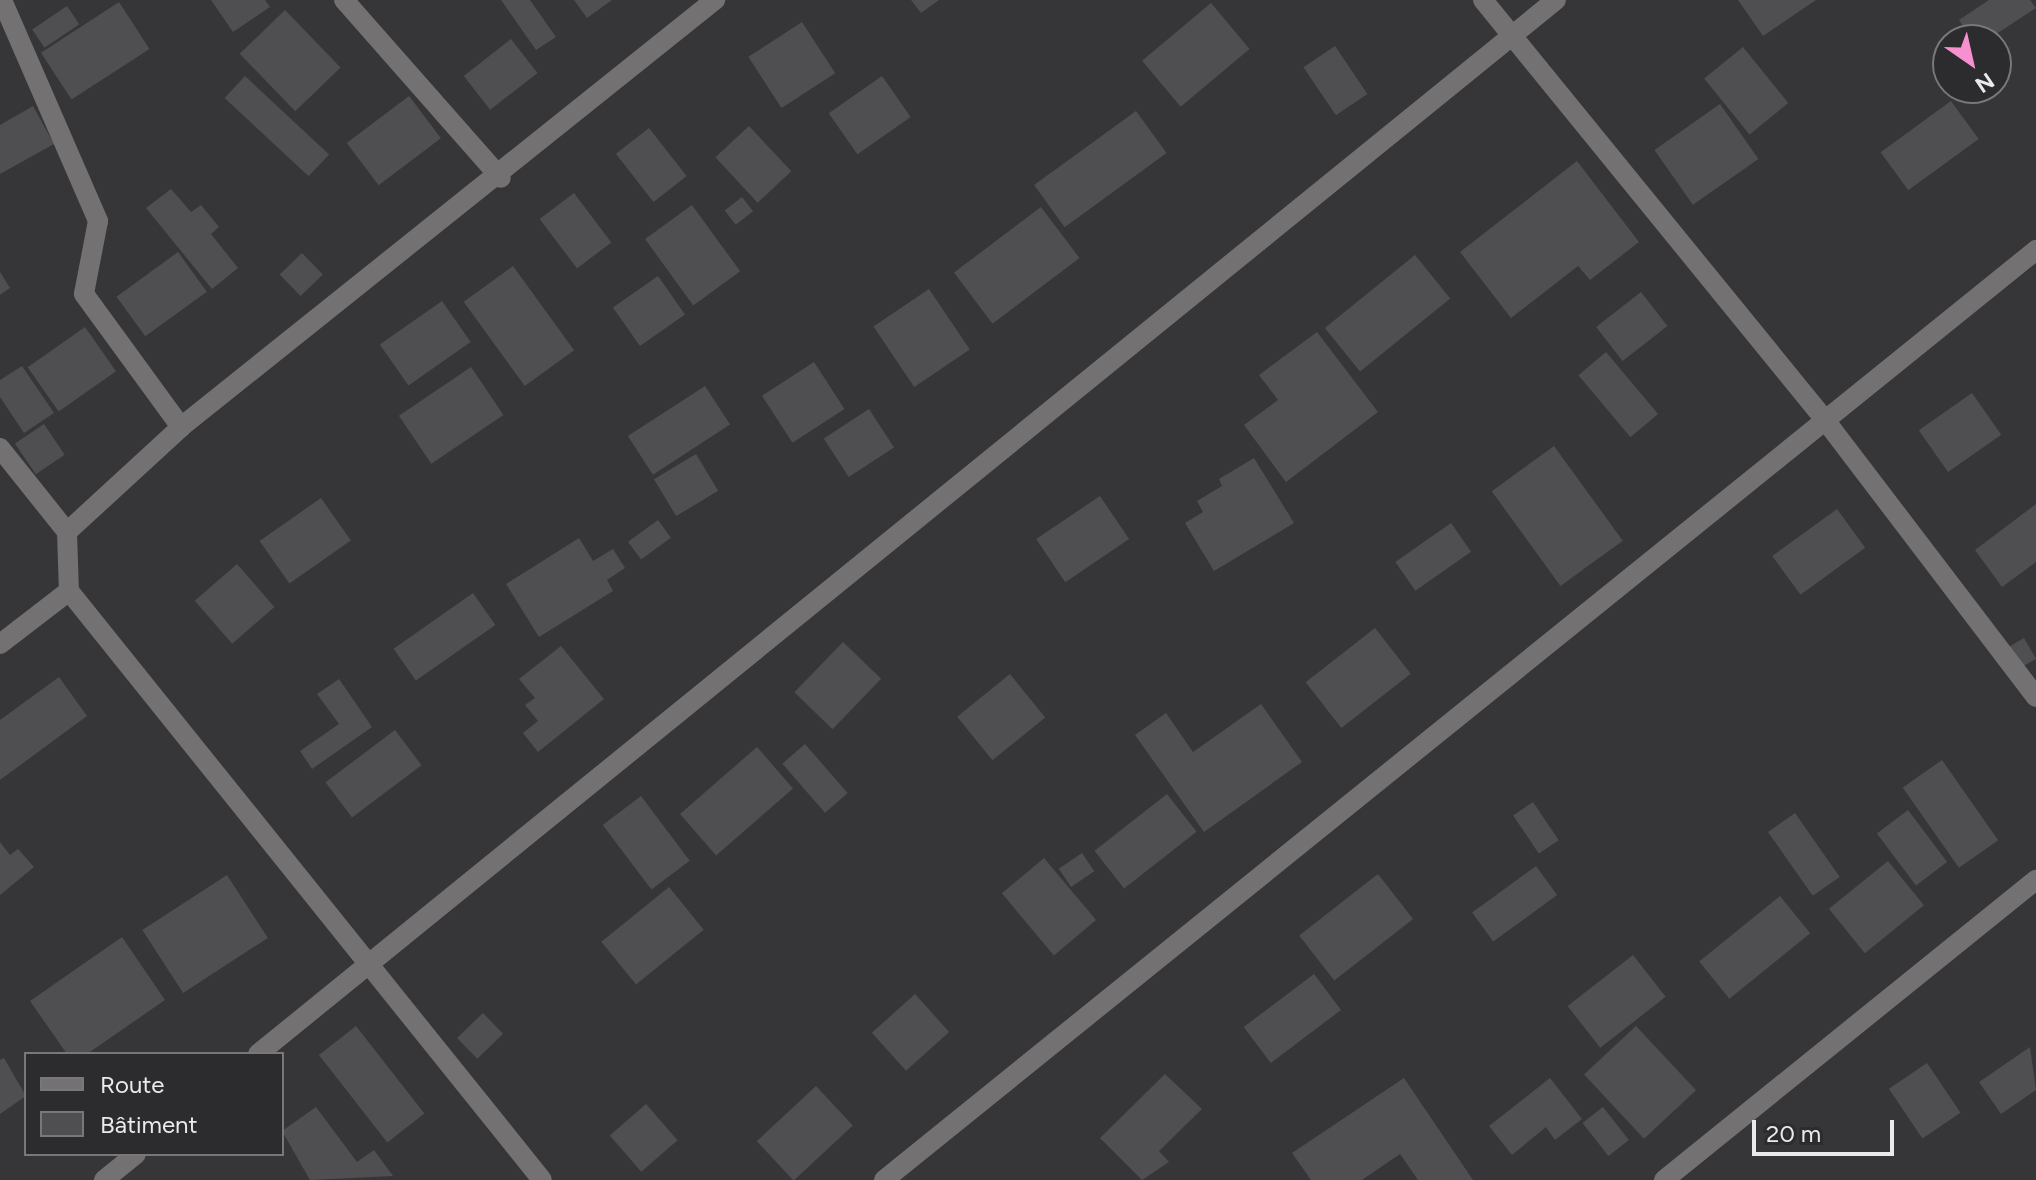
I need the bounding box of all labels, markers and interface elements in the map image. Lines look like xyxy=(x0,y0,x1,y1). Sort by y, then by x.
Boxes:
north arrow xyxy=(1932,24,2012,104)
text: N xyxy=(1970,67,1999,99)
legend xyxy=(24,1052,284,1156)
text: Route xyxy=(100,1070,164,1099)
scale bar xyxy=(1756,1104,1898,1154)
text: Bâtiment xyxy=(100,1110,198,1139)
text: 20 m xyxy=(1766,1119,1821,1148)

